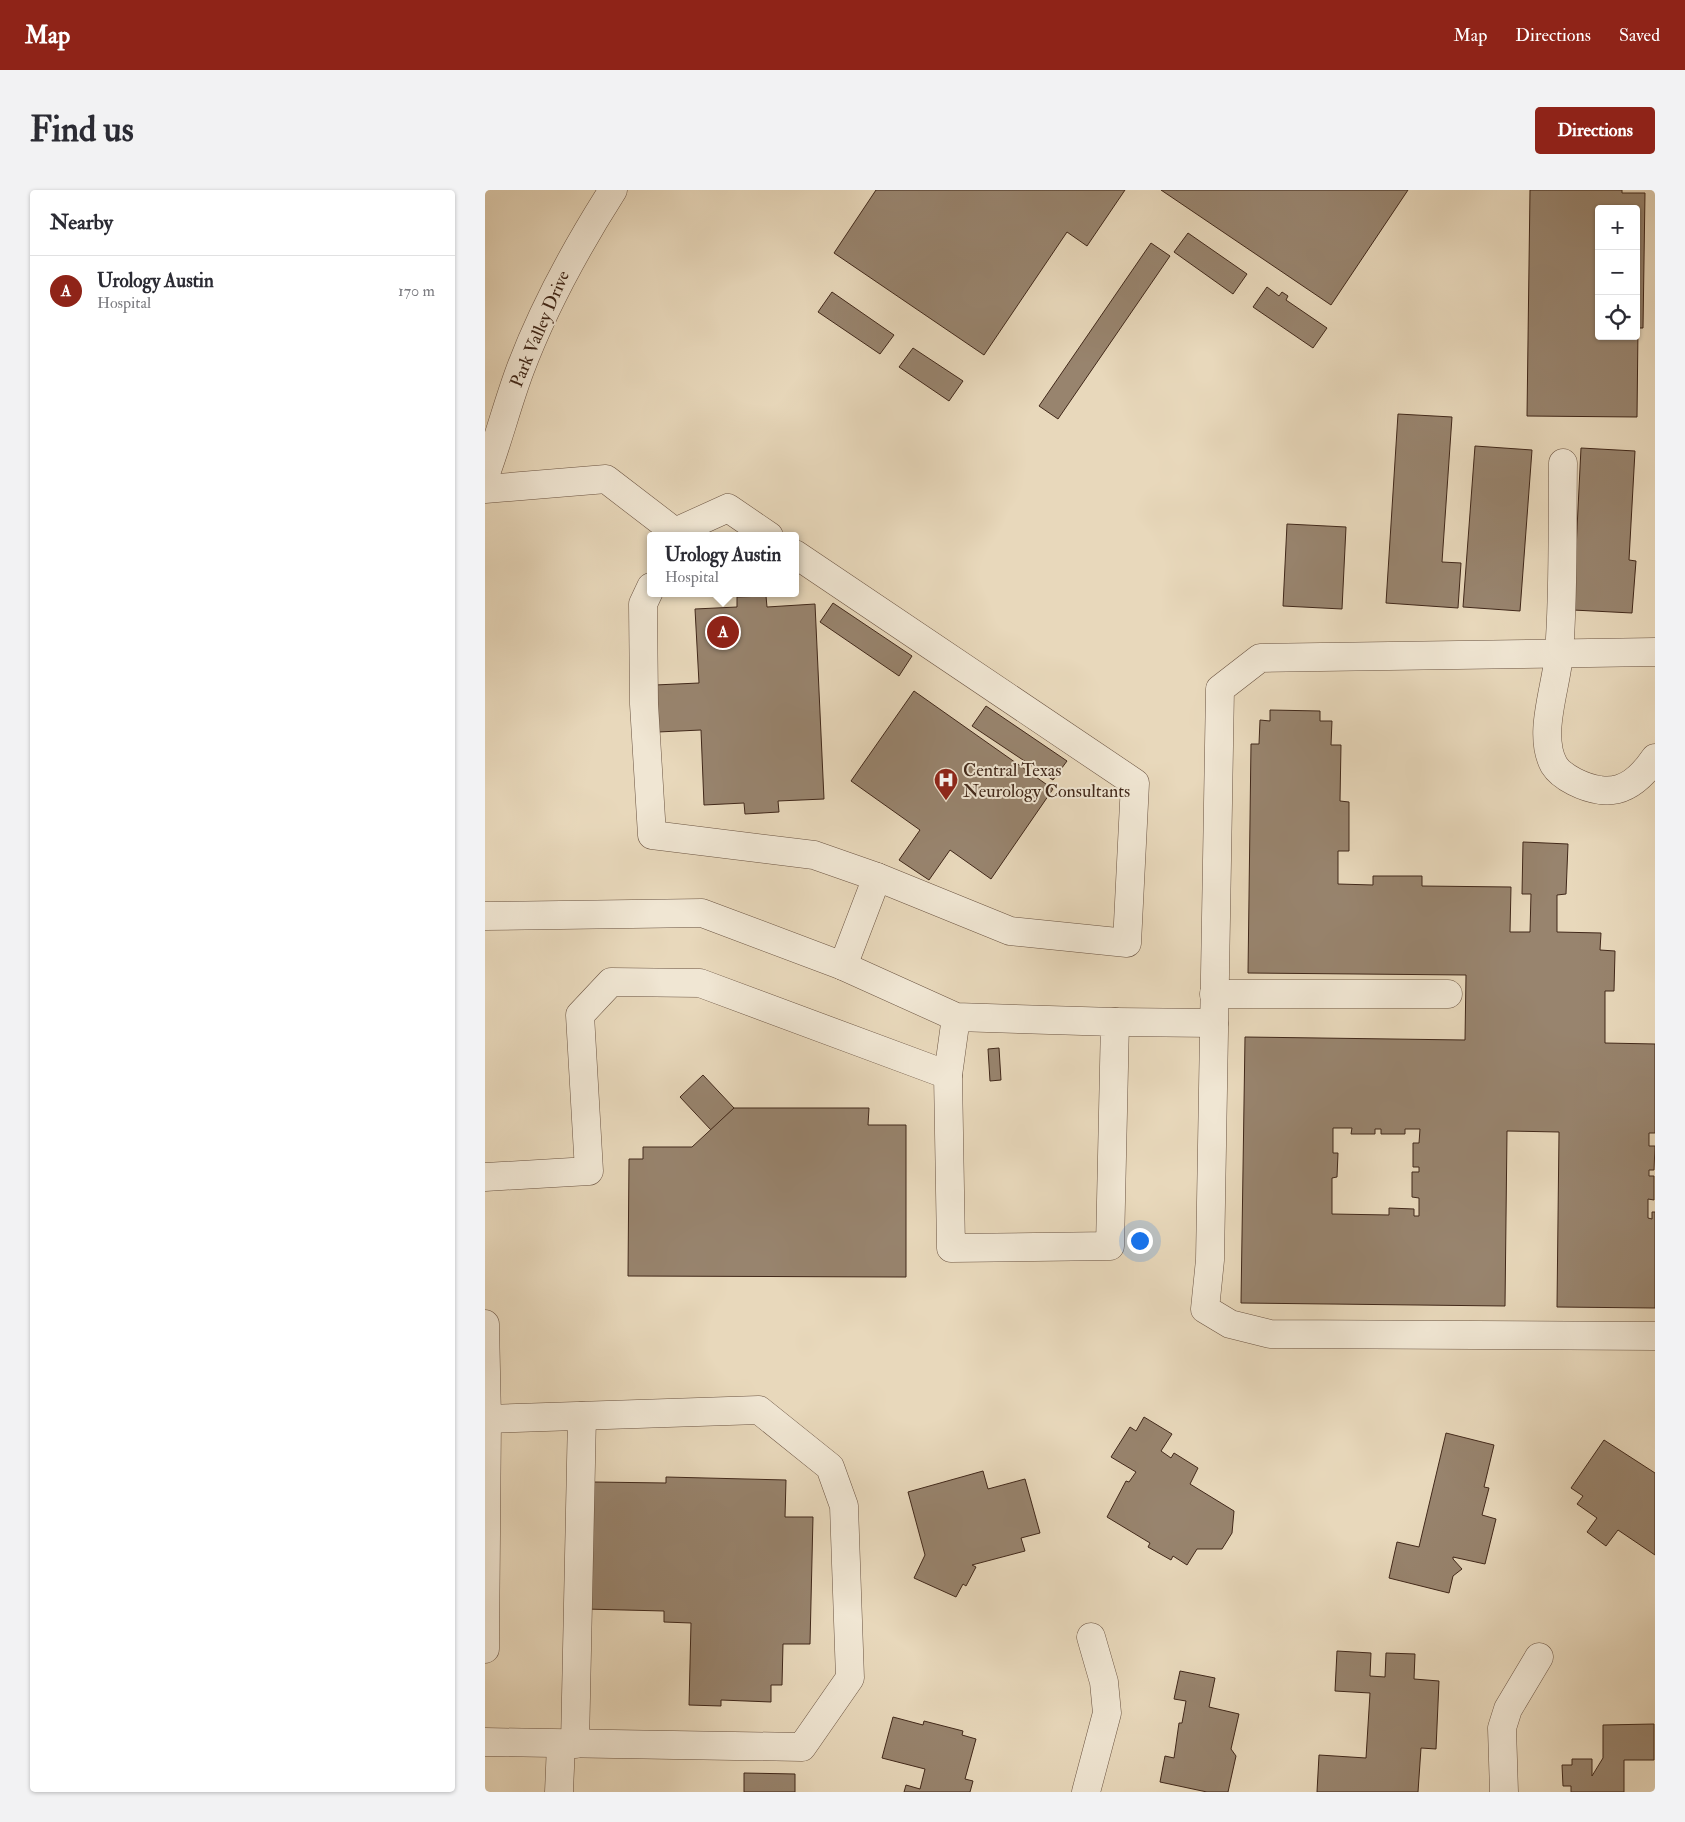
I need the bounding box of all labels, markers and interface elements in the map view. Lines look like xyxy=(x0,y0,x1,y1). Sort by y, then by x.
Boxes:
text: Map xyxy=(25,20,70,51)
text: Map xyxy=(1454,24,1487,47)
text: Directions xyxy=(1515,24,1591,47)
text: Saved xyxy=(1619,24,1660,47)
button: Directions xyxy=(1535,107,1655,154)
text: Find us xyxy=(30,108,134,152)
map controls xyxy=(1595,205,1640,340)
button: + xyxy=(1595,205,1640,250)
text: Nearby xyxy=(50,209,113,236)
button: − xyxy=(1595,250,1640,295)
street label: Park Valley Drive xyxy=(505,267,575,391)
text: Urology Austin xyxy=(97,269,214,293)
text: A xyxy=(61,281,71,301)
text: 170 m xyxy=(398,281,435,301)
text: Hospital xyxy=(97,293,151,313)
button: locate xyxy=(1595,295,1640,340)
popup xyxy=(647,532,799,597)
text: Urology Austin xyxy=(665,543,781,567)
text: Hospital xyxy=(665,567,719,587)
pin: A xyxy=(707,613,739,651)
place label: Central Texas Neurology Consultants xyxy=(963,759,1130,803)
hospital icon: Central Texas Neurology Consultants xyxy=(933,767,959,801)
your location xyxy=(1127,1228,1153,1254)

